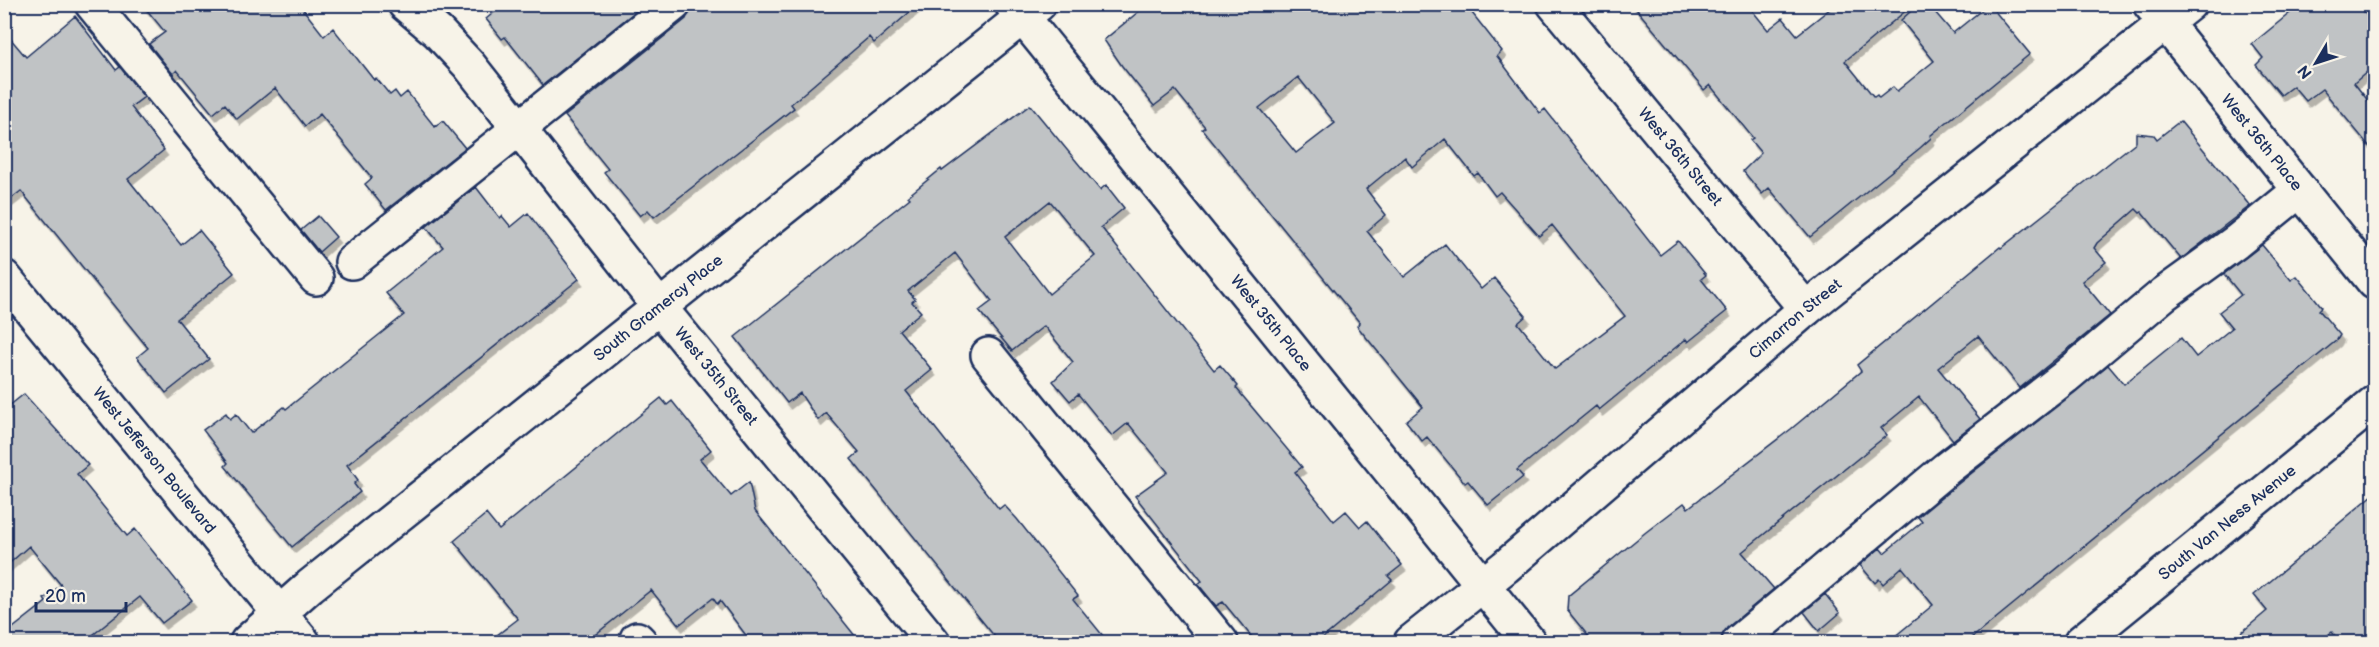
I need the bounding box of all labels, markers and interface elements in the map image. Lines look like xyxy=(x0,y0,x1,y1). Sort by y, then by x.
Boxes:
north arrow xyxy=(2286,33,2346,93)
text: N xyxy=(2294,61,2317,82)
street label: West 36th Place xyxy=(2217,90,2307,195)
street label: West 36th Street xyxy=(1634,104,1726,210)
street label: South Gramercy Place xyxy=(590,250,727,365)
street label: West 35th Place xyxy=(1226,271,1316,376)
street label: Cimarron Street xyxy=(1745,275,1845,363)
street label: West 35th Street xyxy=(670,323,762,429)
street label: West Jefferson Boulevard xyxy=(89,383,220,537)
street label: South Van Ness Avenue xyxy=(2155,461,2300,584)
scale bar xyxy=(36,575,126,613)
text: 20 m xyxy=(45,586,86,607)

